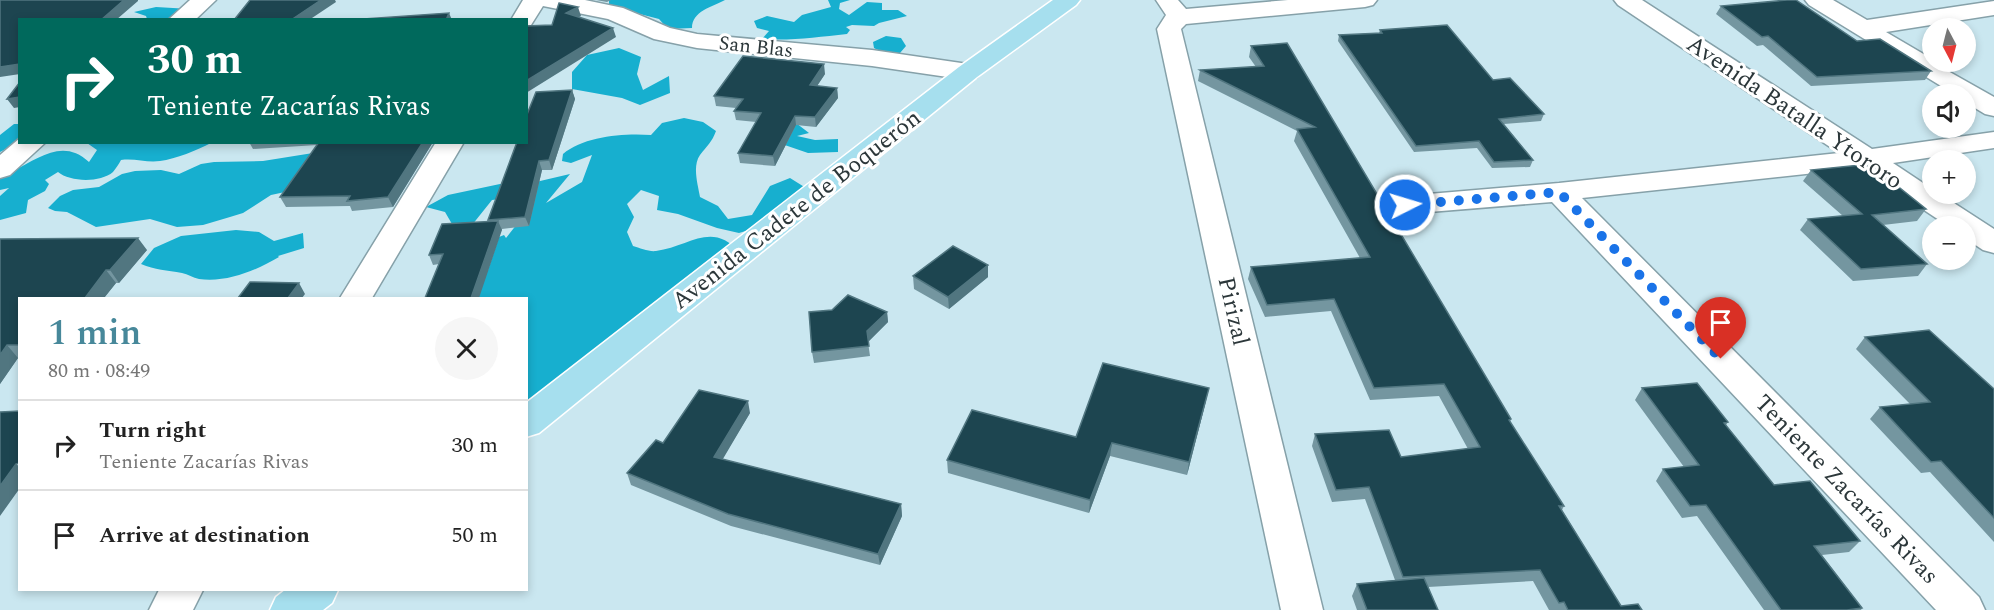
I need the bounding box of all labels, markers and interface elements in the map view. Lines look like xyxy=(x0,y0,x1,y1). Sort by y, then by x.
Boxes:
north arrow xyxy=(1922,18,1976,72)
map controls xyxy=(1922,18,1976,270)
street label: Avenida Batalla Ytororo xyxy=(1679,27,1910,199)
street label: San Blas xyxy=(717,28,795,66)
text: 30 m xyxy=(147,29,242,92)
icon: right xyxy=(48,42,126,120)
button: sound xyxy=(1922,84,1976,138)
text: Teniente Zacarías Rivas xyxy=(147,86,431,128)
street label: Avenida Cadete de Boquerón xyxy=(664,101,929,319)
button: + xyxy=(1922,150,1976,204)
position arrow xyxy=(1373,173,1437,237)
button: − xyxy=(1922,216,1976,270)
street label: Pirizal xyxy=(1208,273,1258,349)
pin xyxy=(1695,297,1746,359)
text: 1 min xyxy=(48,306,141,361)
icon: arrive xyxy=(1704,306,1737,339)
button: close xyxy=(435,317,498,380)
text: 80 m · 08:49 xyxy=(48,356,150,386)
street label: Teniente Zacarías Rivas xyxy=(1746,386,1947,593)
text: Turn right xyxy=(99,414,206,447)
icon: right xyxy=(48,429,81,462)
text: 30 m xyxy=(452,429,498,462)
text: Teniente Zacarías Rivas xyxy=(99,447,309,477)
icon: arrive xyxy=(48,519,81,552)
text: Arrive at destination xyxy=(99,519,310,552)
text: 50 m xyxy=(452,519,498,552)

